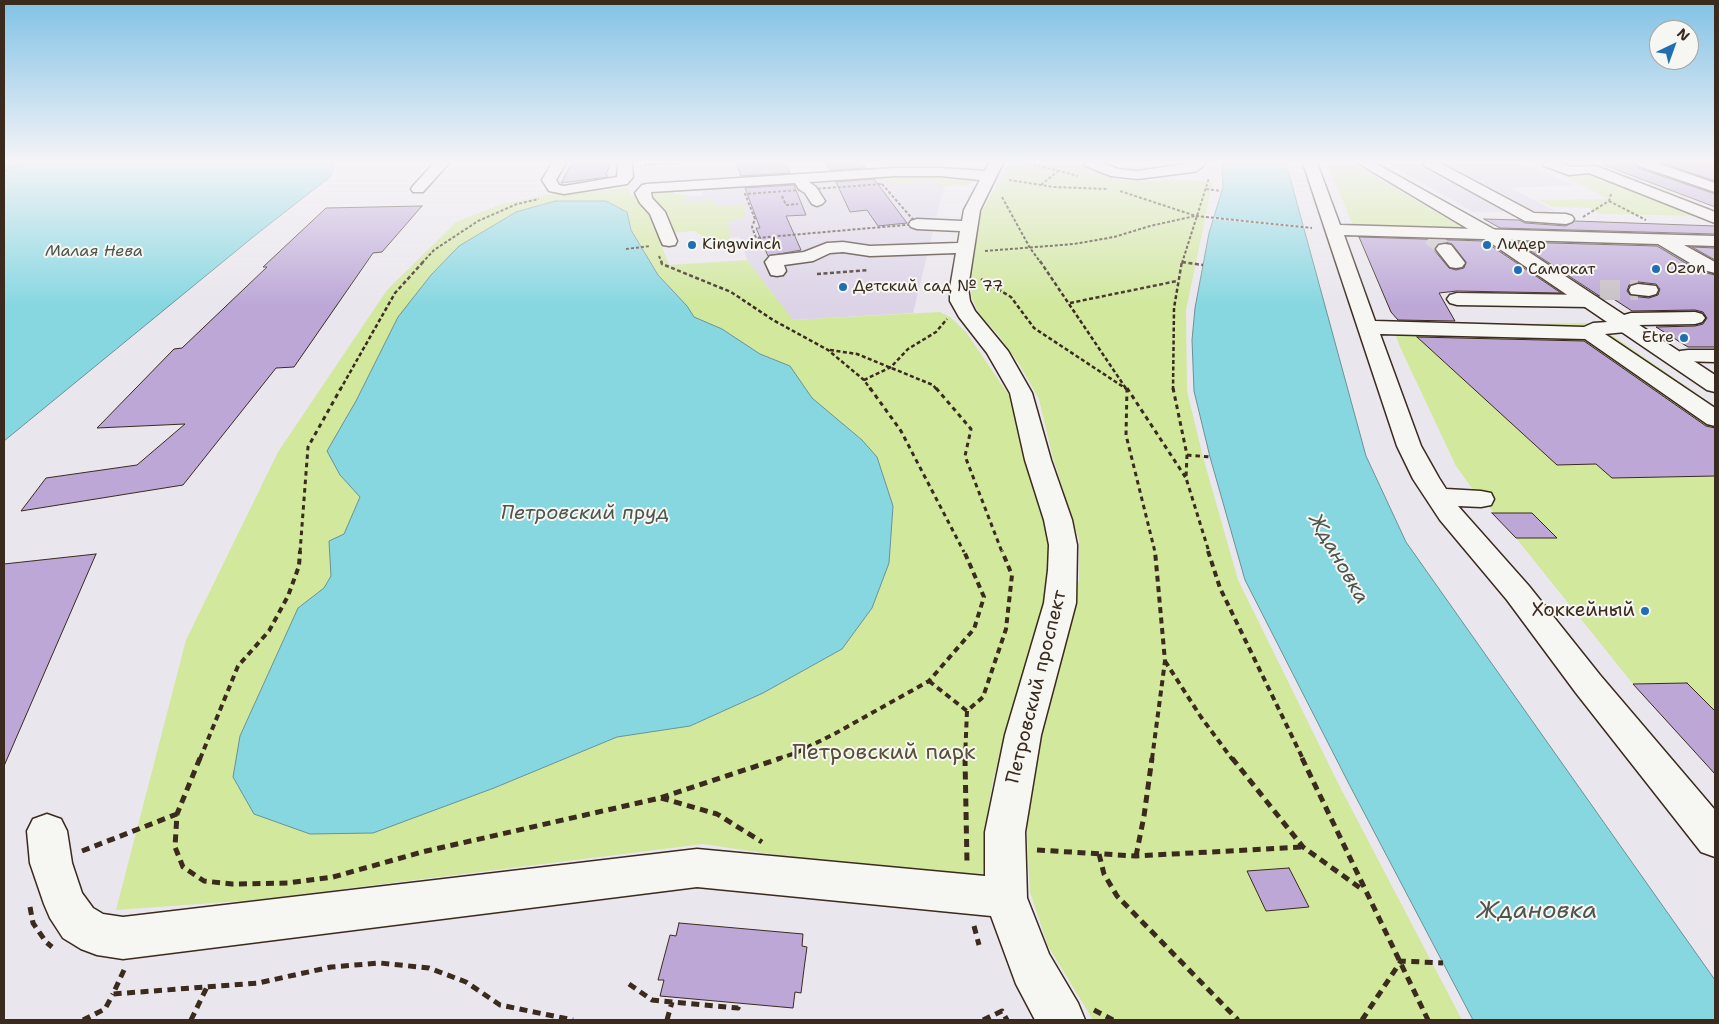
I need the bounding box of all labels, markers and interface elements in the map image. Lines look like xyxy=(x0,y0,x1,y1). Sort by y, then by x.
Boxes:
north arrow xyxy=(1649,20,1699,70)
text: N xyxy=(1673,24,1694,45)
place label: Kingwinch xyxy=(702,235,781,255)
place label: Лидер xyxy=(1497,235,1546,255)
marker: Kingwinch xyxy=(686,239,698,251)
marker: Лидер xyxy=(1481,239,1493,251)
water label: Малая Нева xyxy=(45,242,143,262)
place label: Ozon xyxy=(1666,259,1706,279)
place label: Самокат xyxy=(1528,260,1595,280)
marker: Ozon xyxy=(1650,263,1662,275)
marker: Самокат xyxy=(1512,264,1524,276)
place label: Детский сад № 77 xyxy=(853,277,1003,297)
marker: Детский сад № 77 xyxy=(837,281,849,293)
place label: Etre xyxy=(1642,328,1674,348)
marker: Etre xyxy=(1678,332,1690,344)
water label: Петровский пруд xyxy=(501,502,669,526)
water label: Ждановка xyxy=(1303,510,1373,608)
street label: Петровский проспект xyxy=(1002,588,1072,786)
place label: Хоккейный xyxy=(1532,600,1635,622)
marker: Хоккейный xyxy=(1639,605,1651,617)
park label: Петровский парк xyxy=(792,740,976,766)
water label: Ждановка xyxy=(1477,898,1597,926)

